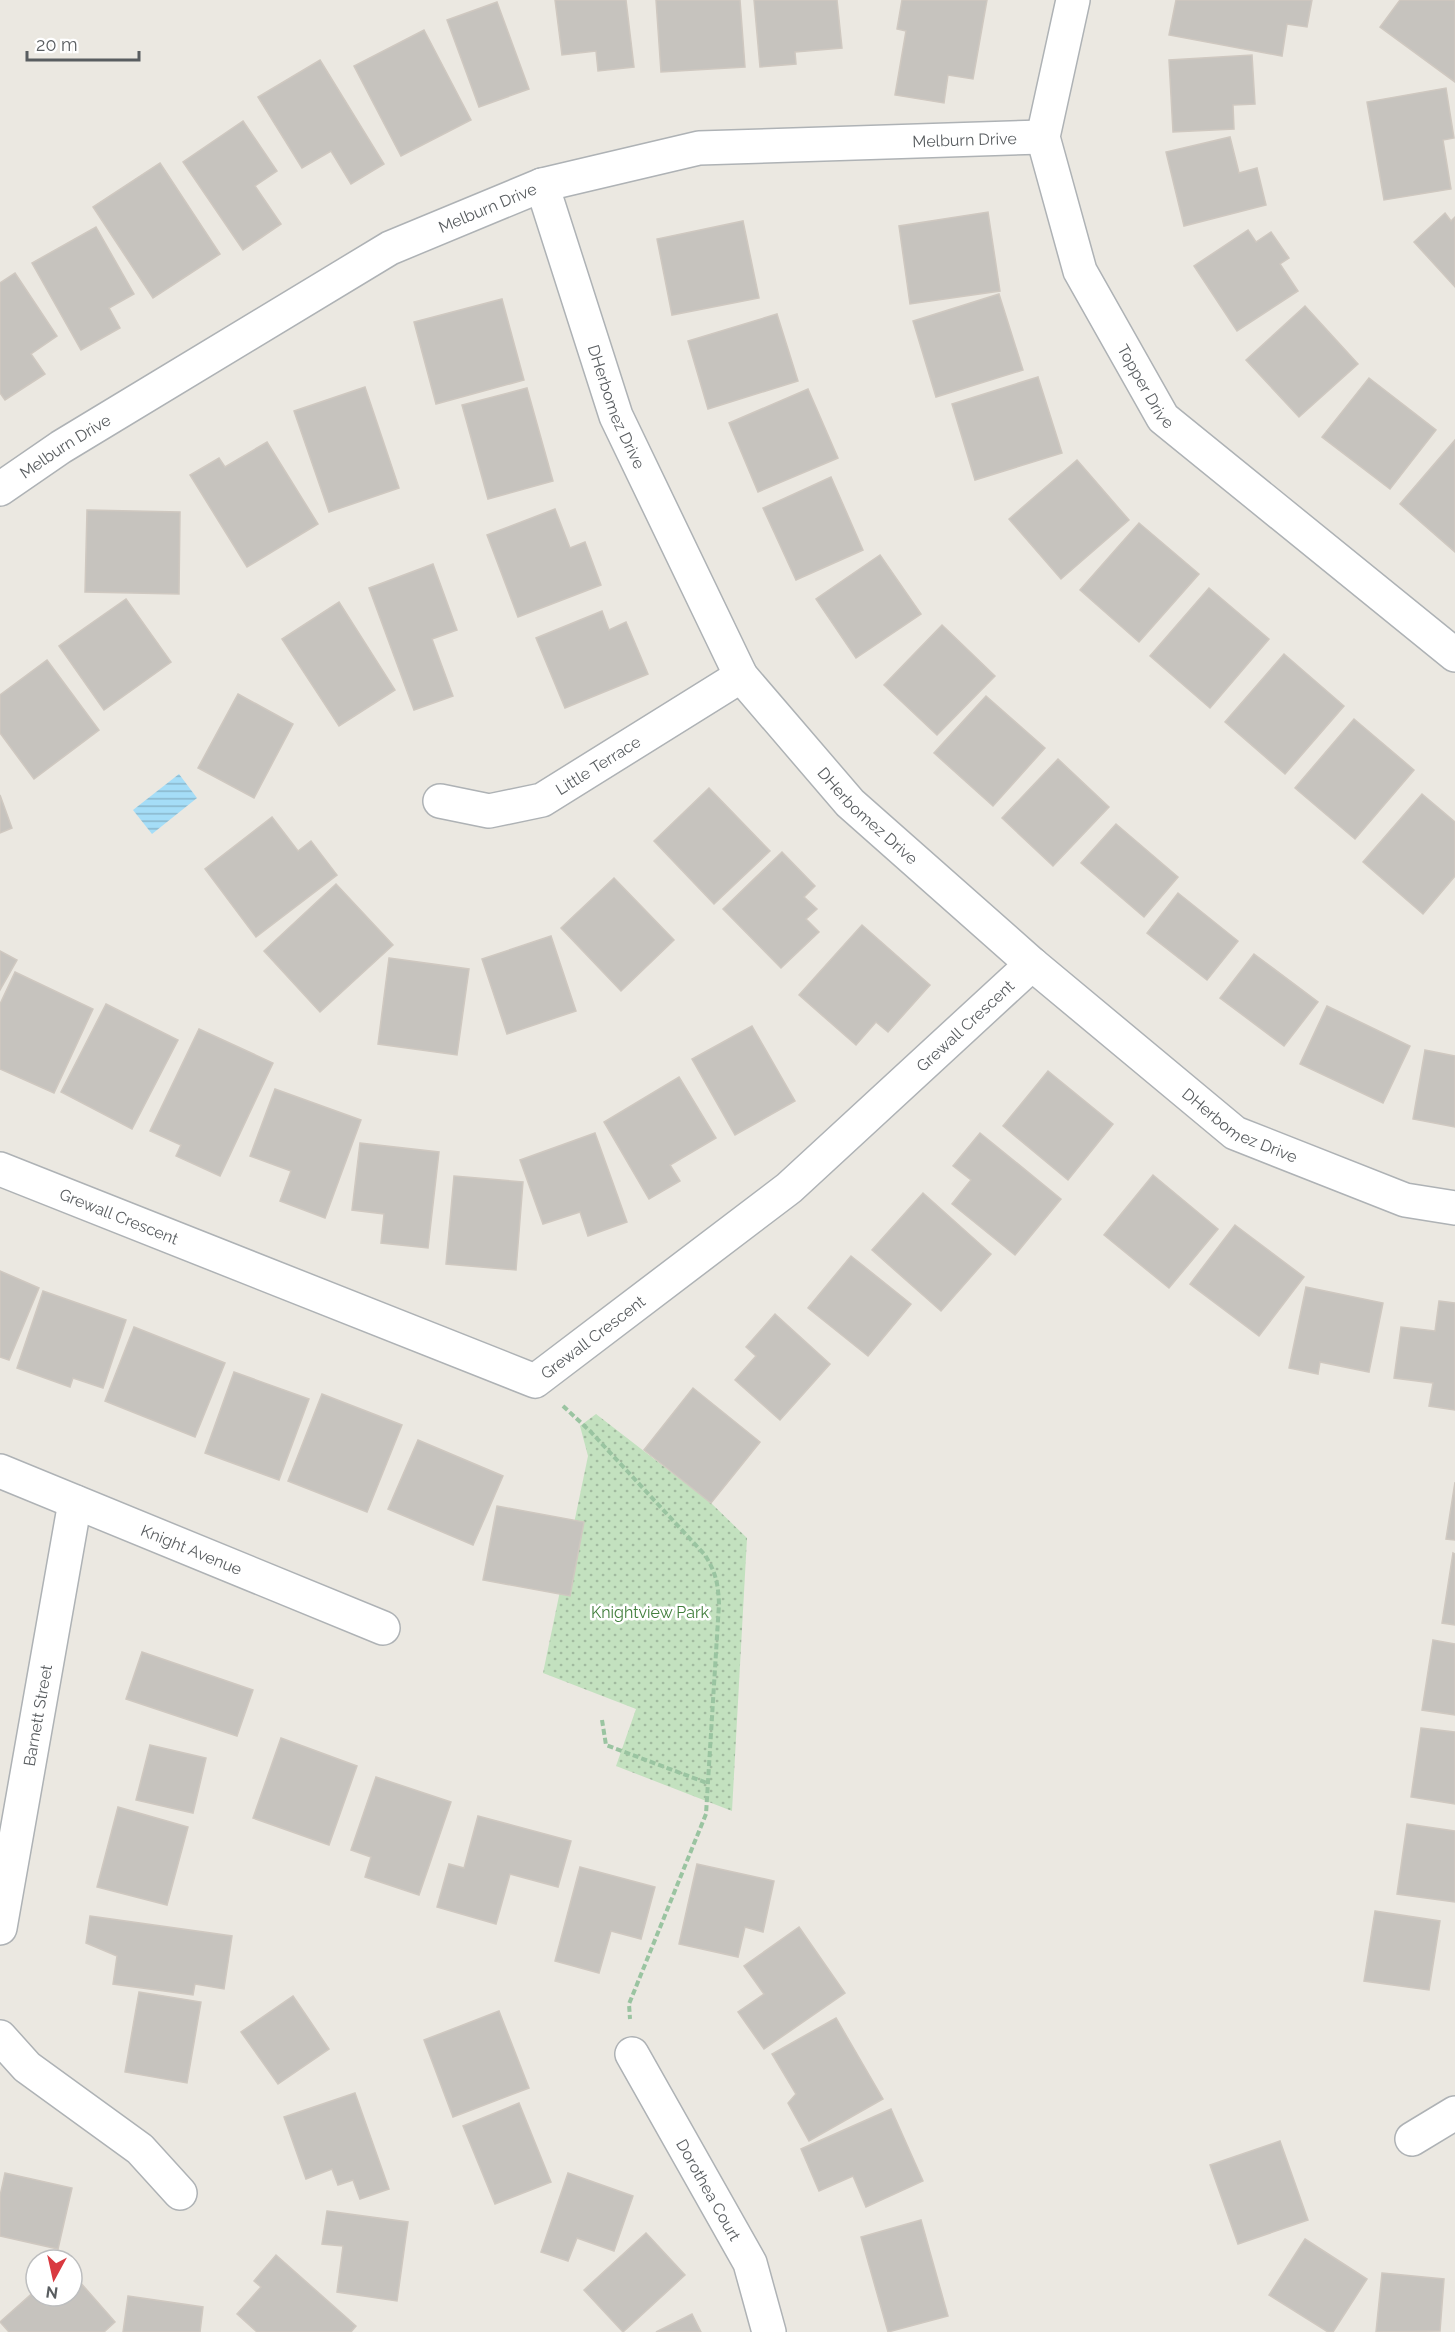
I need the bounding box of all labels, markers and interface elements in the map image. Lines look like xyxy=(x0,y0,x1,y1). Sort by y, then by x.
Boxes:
scale bar xyxy=(27,24,140,62)
text: 20 m xyxy=(36,34,78,55)
street label: Melburn Drive xyxy=(912,128,1017,151)
street label: Melburn Drive xyxy=(436,179,539,236)
street label: Topper Drive xyxy=(1114,341,1178,432)
street label: DHerbomez Drive xyxy=(584,342,649,472)
street label: Melburn Drive xyxy=(16,410,114,482)
street label: Little Terrace xyxy=(552,732,644,799)
street label: DHerbomez Drive xyxy=(814,763,922,868)
street label: Grewall Crescent xyxy=(912,976,1018,1075)
street label: DHerbomez Drive xyxy=(1179,1084,1300,1166)
street label: Grewall Crescent xyxy=(57,1184,182,1248)
street label: Grewall Crescent xyxy=(537,1291,649,1383)
street label: Knight Avenue xyxy=(138,1520,245,1579)
park label: Knightview Park xyxy=(591,1603,710,1622)
street label: Barnett Street xyxy=(19,1662,56,1768)
street label: Dorothea Court xyxy=(672,2136,745,2245)
north arrow xyxy=(24,2248,84,2308)
text: N xyxy=(45,2282,59,2303)

